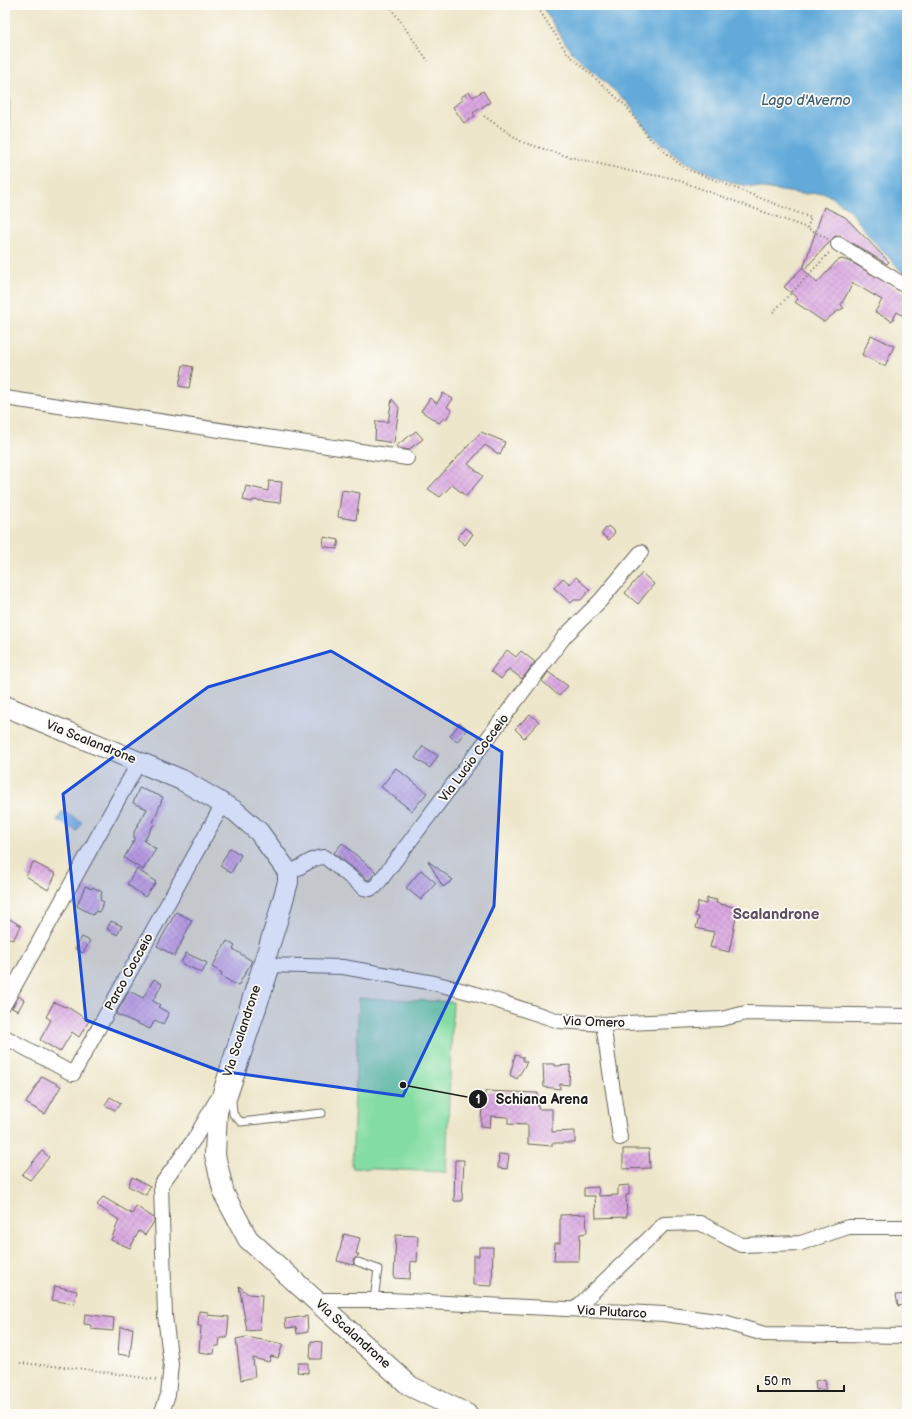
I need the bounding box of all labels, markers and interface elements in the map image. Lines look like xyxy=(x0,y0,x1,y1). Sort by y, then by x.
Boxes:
water label: Lago d'Averno xyxy=(761,92,851,109)
street label: Via Lucio Cocceio xyxy=(436,711,512,805)
street label: Via Scalandrone xyxy=(44,717,139,767)
district label: Scalandrone xyxy=(733,905,820,924)
street label: Parco Cocceio xyxy=(101,931,157,1013)
street label: Via Scalandrone xyxy=(220,983,264,1079)
street label: Via Omero xyxy=(563,1013,625,1031)
callout: Schiana Arena xyxy=(468,1086,596,1112)
text: Schiana Arena xyxy=(496,1091,588,1108)
text: 1 xyxy=(475,1092,481,1107)
street label: Via Scalandrone xyxy=(312,1296,394,1372)
street label: Via Plutarco xyxy=(577,1302,647,1322)
scale bar xyxy=(758,1367,844,1393)
text: 50 m xyxy=(764,1374,791,1389)

